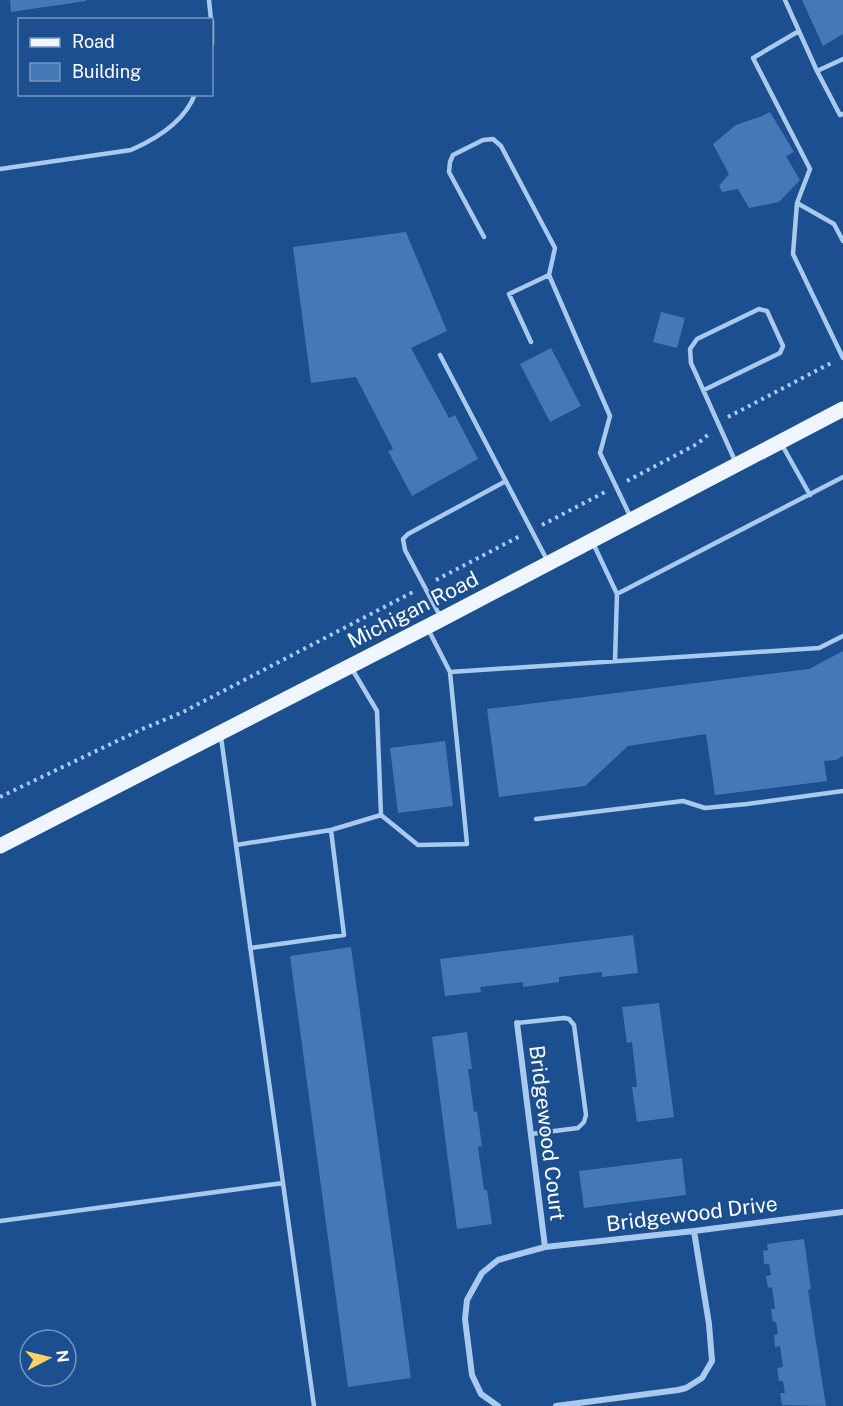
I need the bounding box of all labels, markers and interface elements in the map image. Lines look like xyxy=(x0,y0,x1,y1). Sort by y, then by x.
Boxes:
legend xyxy=(18,18,213,96)
text: Road xyxy=(72,31,115,52)
text: Building xyxy=(72,61,141,82)
street label: Michigan Road xyxy=(343,566,482,653)
street label: Bridgewood Court xyxy=(524,1044,571,1222)
street label: Bridgewood Drive xyxy=(605,1191,779,1236)
north arrow xyxy=(18,1328,78,1388)
text: N xyxy=(52,1349,73,1364)

